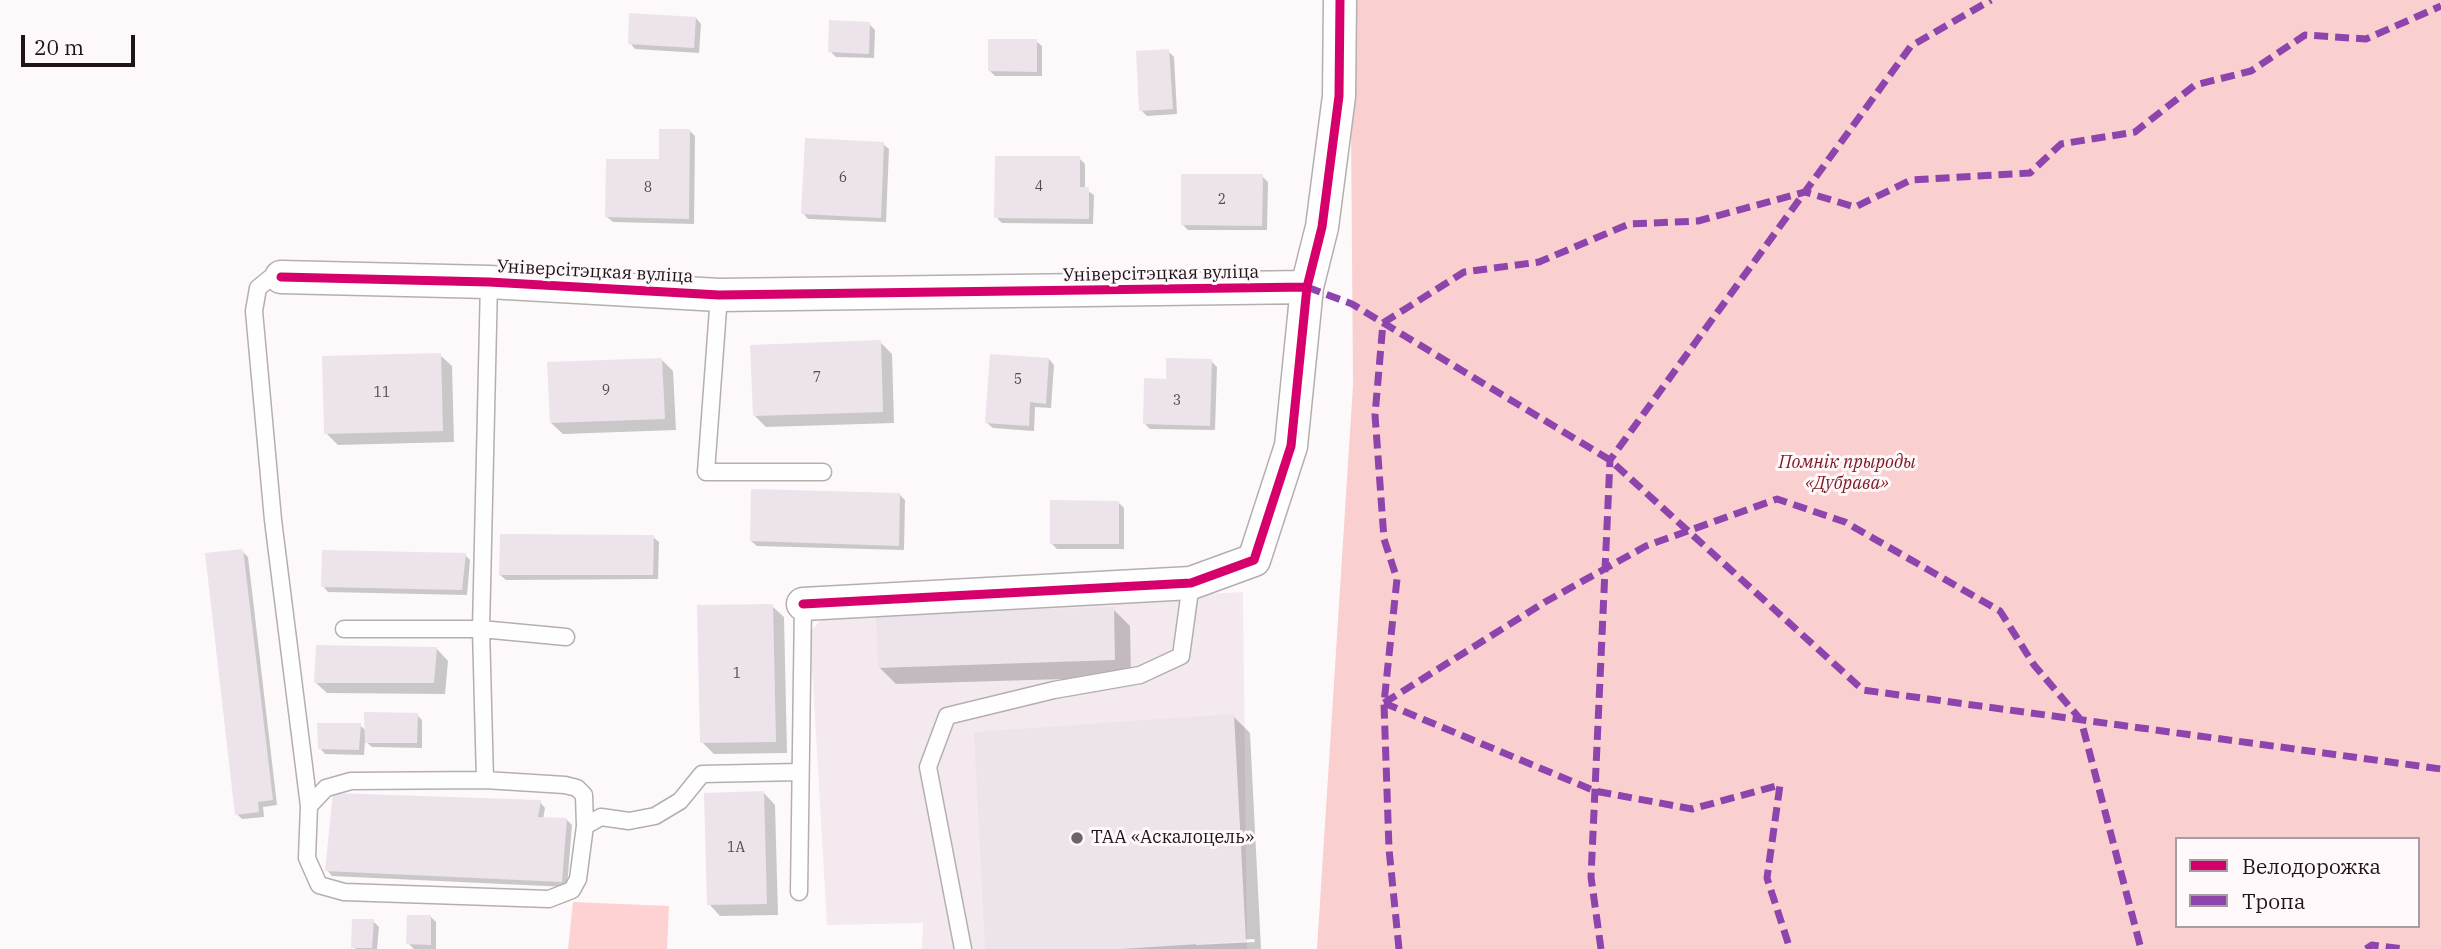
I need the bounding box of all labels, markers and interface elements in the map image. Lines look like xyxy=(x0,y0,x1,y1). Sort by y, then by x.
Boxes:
scale bar xyxy=(24,21,138,65)
text: 20 m xyxy=(34,33,84,61)
house number: 6 xyxy=(839,170,847,186)
house number: 4 xyxy=(1035,179,1043,195)
house number: 8 xyxy=(644,180,652,196)
house number: 2 xyxy=(1218,192,1226,208)
street label: Універсітэцкая вуліца xyxy=(496,256,694,288)
street label: Універсітэцкая вуліца xyxy=(1062,261,1260,287)
house number: 7 xyxy=(813,370,821,386)
house number: 5 xyxy=(1014,372,1022,388)
house number: 9 xyxy=(602,383,610,399)
house number: 11 xyxy=(374,385,390,401)
house number: 3 xyxy=(1173,393,1181,409)
park label: Помнік прыроды «Дубрава» xyxy=(1778,452,1916,494)
house number: 1 xyxy=(733,666,741,682)
place label: ТАА «Аскалоцель» xyxy=(1091,827,1254,849)
marker: ТАА «Аскалоцель» xyxy=(1069,830,1085,846)
legend xyxy=(2175,837,2420,928)
house number: 1А xyxy=(727,840,745,856)
text: Велодорожка xyxy=(2242,852,2381,880)
text: Тропа xyxy=(2242,887,2305,915)

